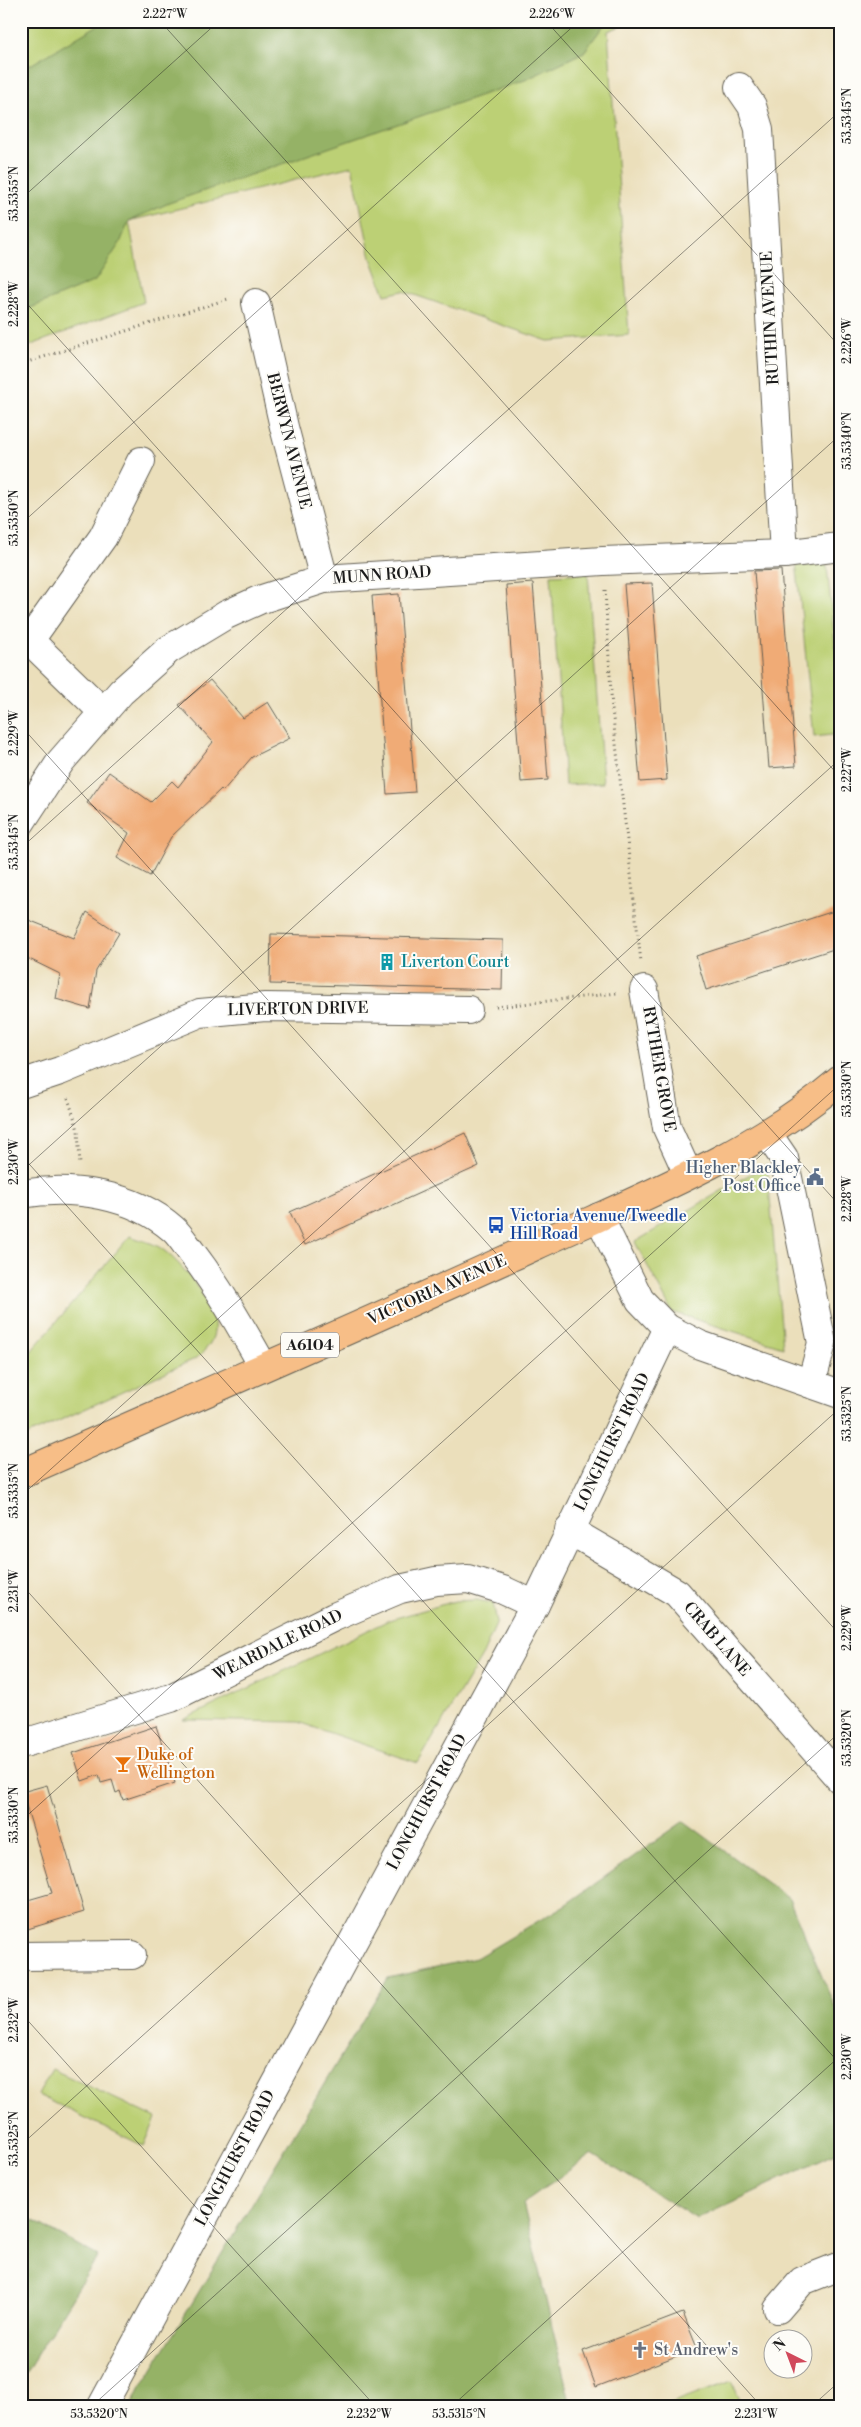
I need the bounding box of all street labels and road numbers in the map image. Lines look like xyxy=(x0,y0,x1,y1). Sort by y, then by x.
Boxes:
street label: RUTHIN AVENUE xyxy=(756,250,784,386)
street label: BERWYN AVENUE xyxy=(262,370,316,511)
street label: MUNN ROAD xyxy=(332,562,432,588)
street label: LIVERTON DRIVE xyxy=(227,998,369,1020)
street label: RYTHER GROVE xyxy=(638,1005,680,1133)
street label: VICTORIA AVENUE xyxy=(363,1250,510,1330)
road number: A6104 xyxy=(281,1332,339,1358)
street label: LONGHURST ROAD xyxy=(570,1370,654,1514)
street label: CRAB LANE xyxy=(679,1598,755,1680)
street label: WEARDALE ROAD xyxy=(209,1605,346,1685)
street label: LONGHURST ROAD xyxy=(383,1730,471,1874)
street label: LONGHURST ROAD xyxy=(191,2086,279,2230)

